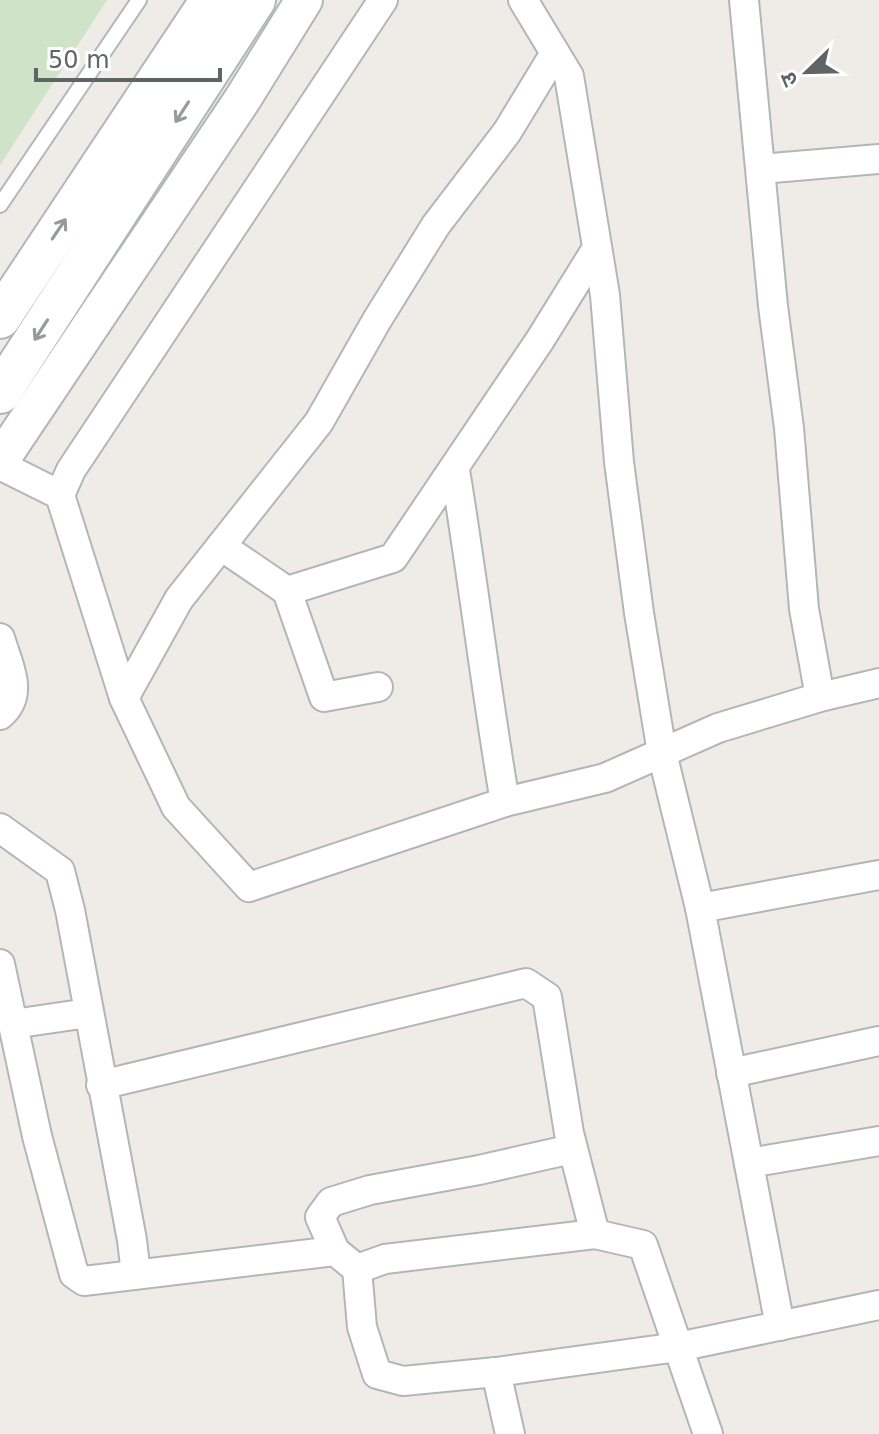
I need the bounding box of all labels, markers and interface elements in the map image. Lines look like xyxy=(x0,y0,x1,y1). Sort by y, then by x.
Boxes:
scale bar xyxy=(36,32,220,82)
north arrow xyxy=(767,32,847,112)
text: 50 m xyxy=(48,46,110,74)
text: उ xyxy=(775,68,803,90)
one-way arrow xyxy=(174,101,191,123)
one-way arrow xyxy=(50,219,67,241)
one-way arrow xyxy=(32,319,49,341)

